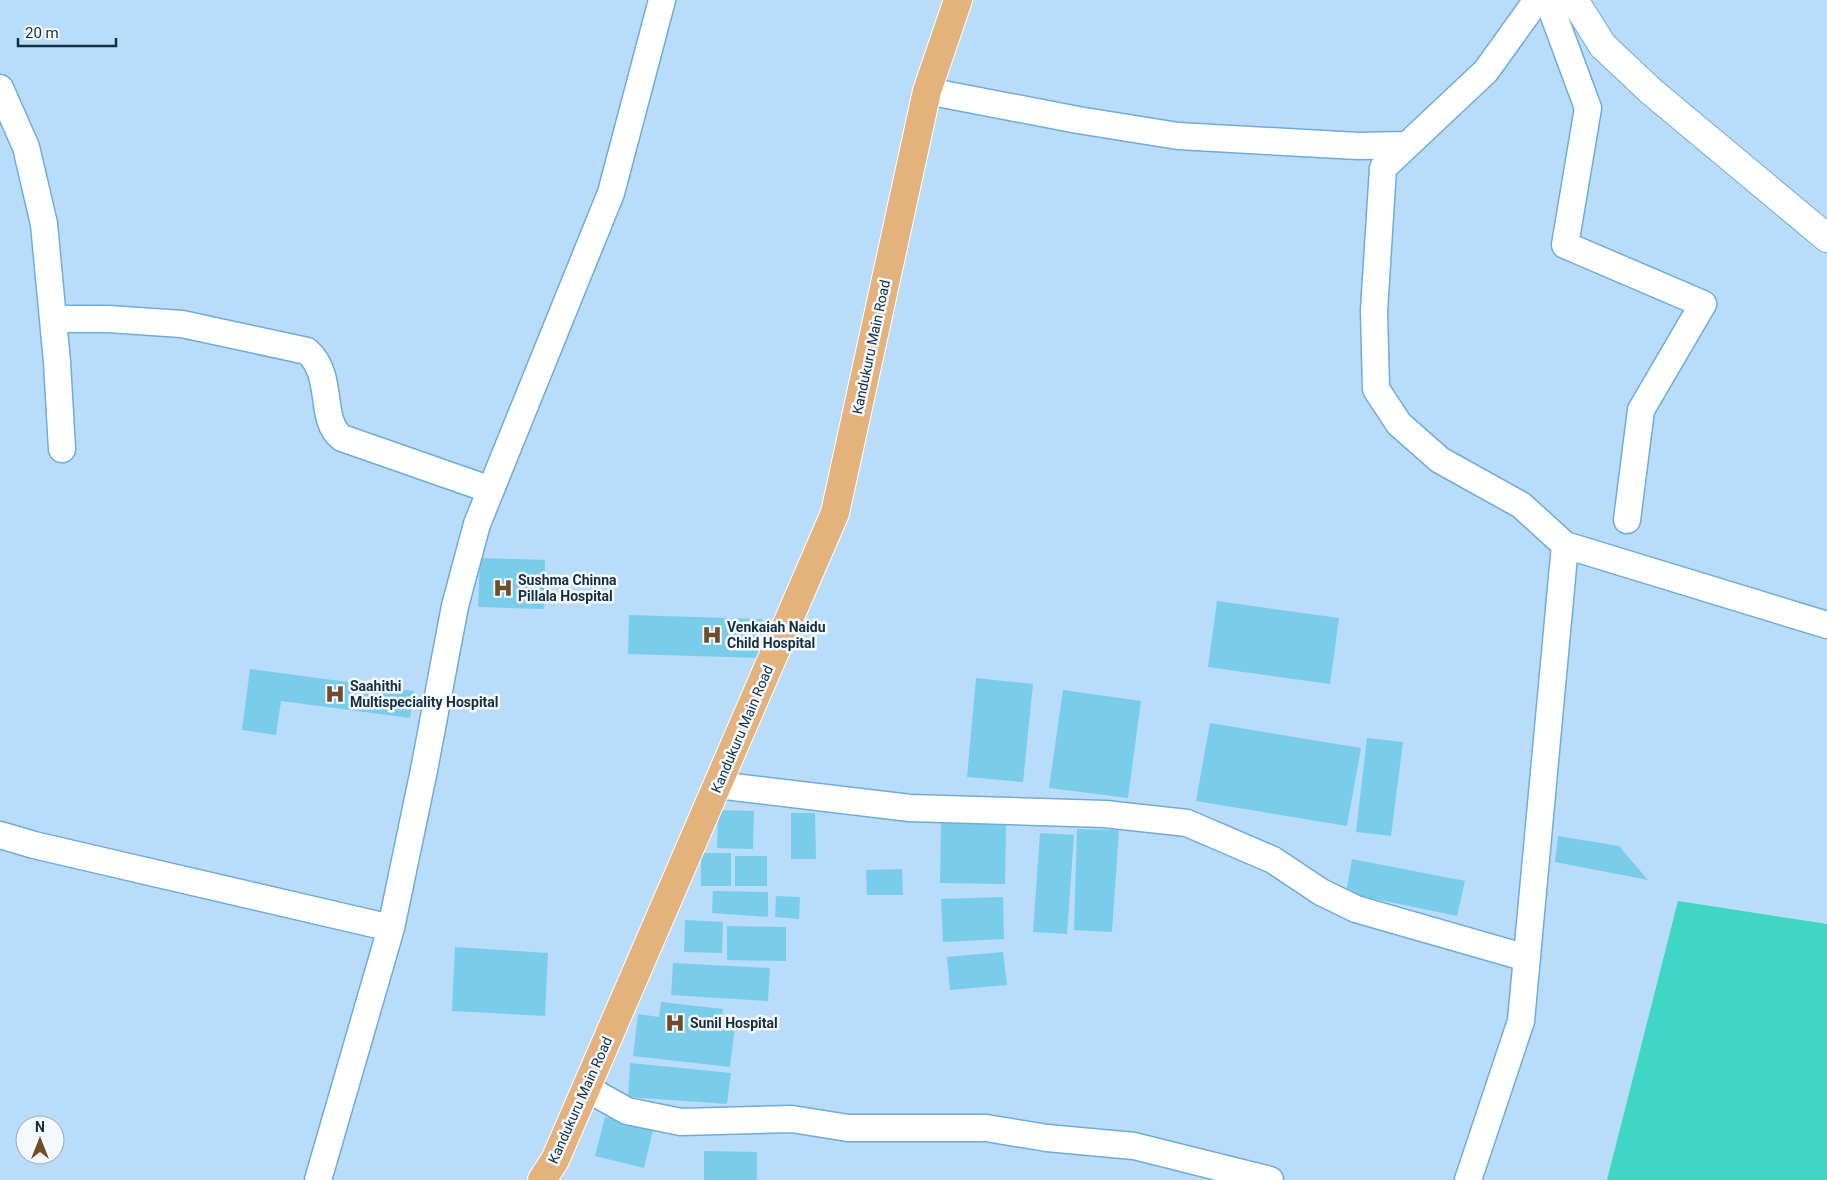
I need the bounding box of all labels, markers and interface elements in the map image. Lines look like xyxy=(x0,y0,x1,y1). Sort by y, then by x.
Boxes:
scale bar xyxy=(18,15,115,47)
text: 20 m xyxy=(25,24,59,42)
street label: Kandukuru Main Road xyxy=(849,278,893,416)
place label: Sushma Chinna Pillala Hospital xyxy=(518,572,617,604)
hospital icon: Sushma Chinna Pillala Hospital xyxy=(492,577,514,599)
place label: Venkaiah Naidu Child Hospital xyxy=(727,619,826,651)
hospital icon: Venkaiah Naidu Child Hospital xyxy=(701,624,723,646)
street label: Kandukuru Main Road xyxy=(708,663,776,795)
place label: Saahithi Multispeciality Hospital xyxy=(350,678,499,710)
hospital icon: Saahithi Multispeciality Hospital xyxy=(324,683,346,705)
hospital icon: Sunil Hospital xyxy=(664,1012,686,1034)
place label: Sunil Hospital xyxy=(690,1015,778,1031)
street label: Kandukuru Main Road xyxy=(545,1034,615,1166)
north arrow xyxy=(15,1115,65,1165)
text: N xyxy=(35,1119,45,1135)

